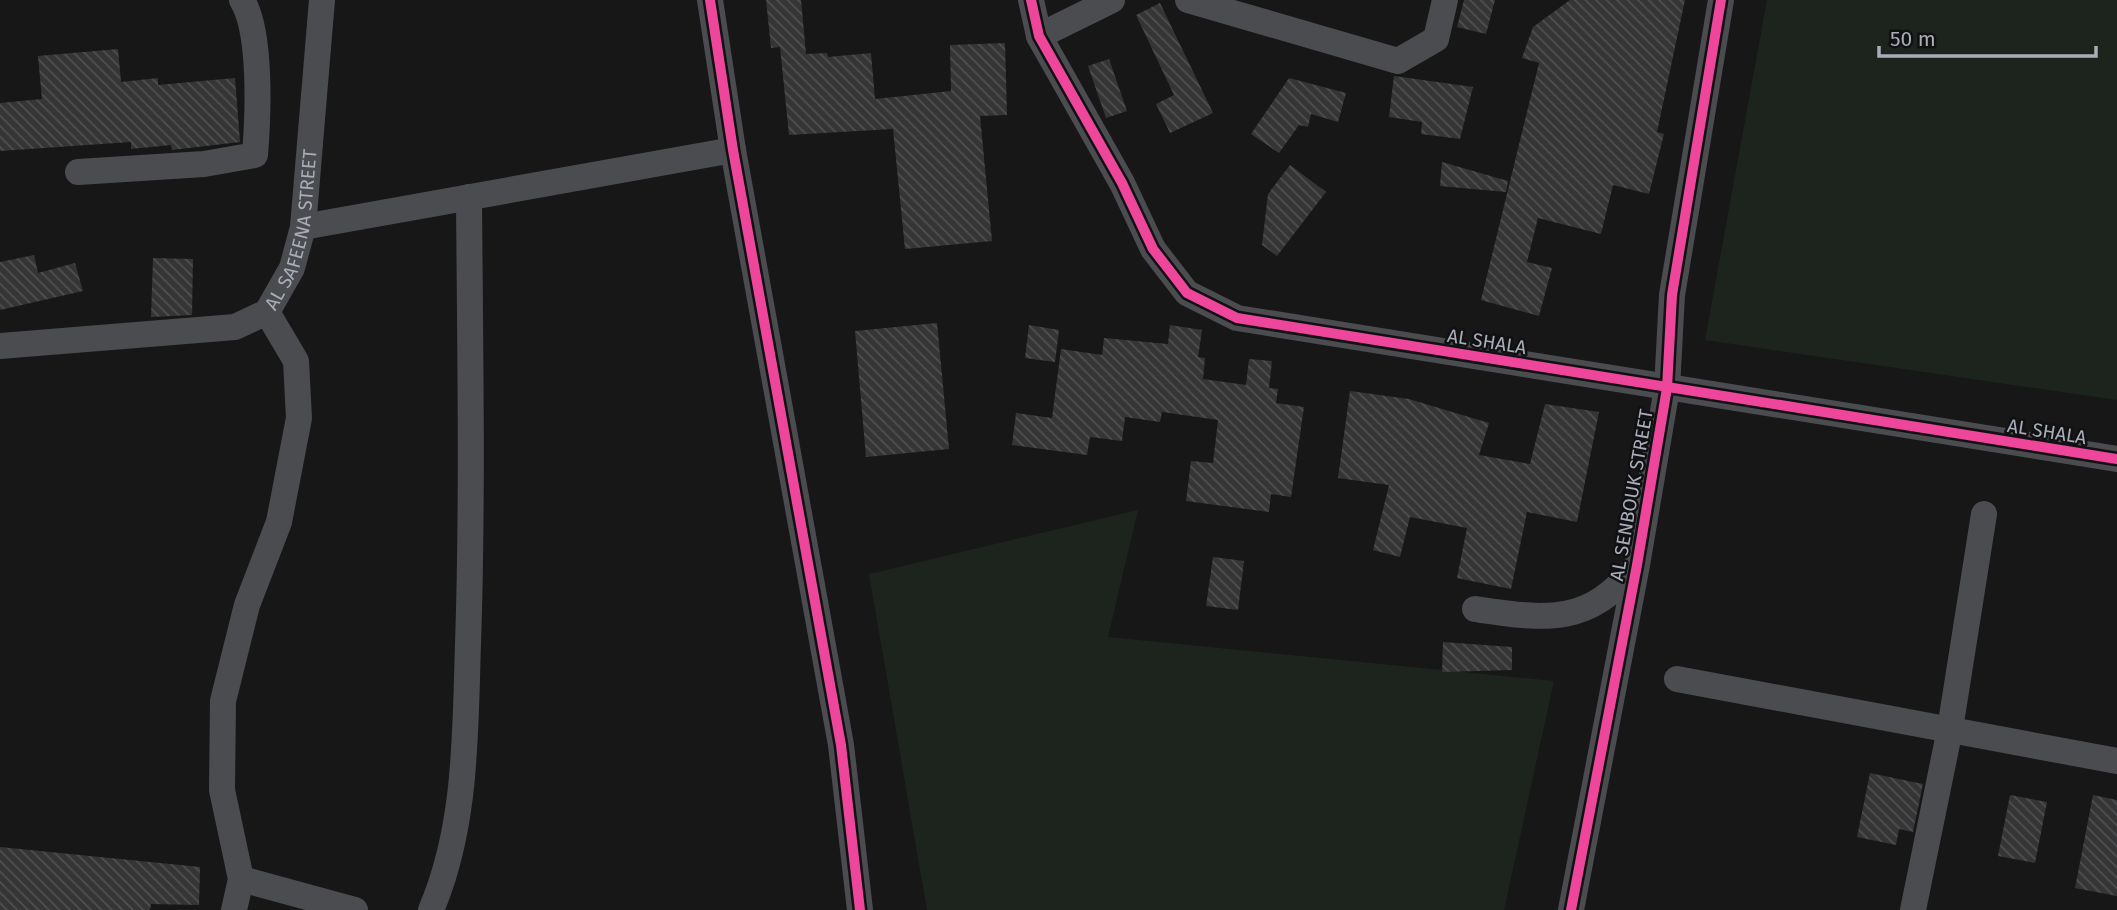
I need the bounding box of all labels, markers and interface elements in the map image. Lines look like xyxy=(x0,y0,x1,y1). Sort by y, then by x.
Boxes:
scale bar xyxy=(1879,14,2096,58)
text: 50 m xyxy=(1890,26,1936,52)
street label: AL SAFEENA STREET xyxy=(260,148,321,314)
street label: AL SHALA xyxy=(1446,324,1528,359)
street label: AL SENBOUK STREET xyxy=(1605,407,1658,583)
street label: AL SHALA xyxy=(2006,414,2088,449)

